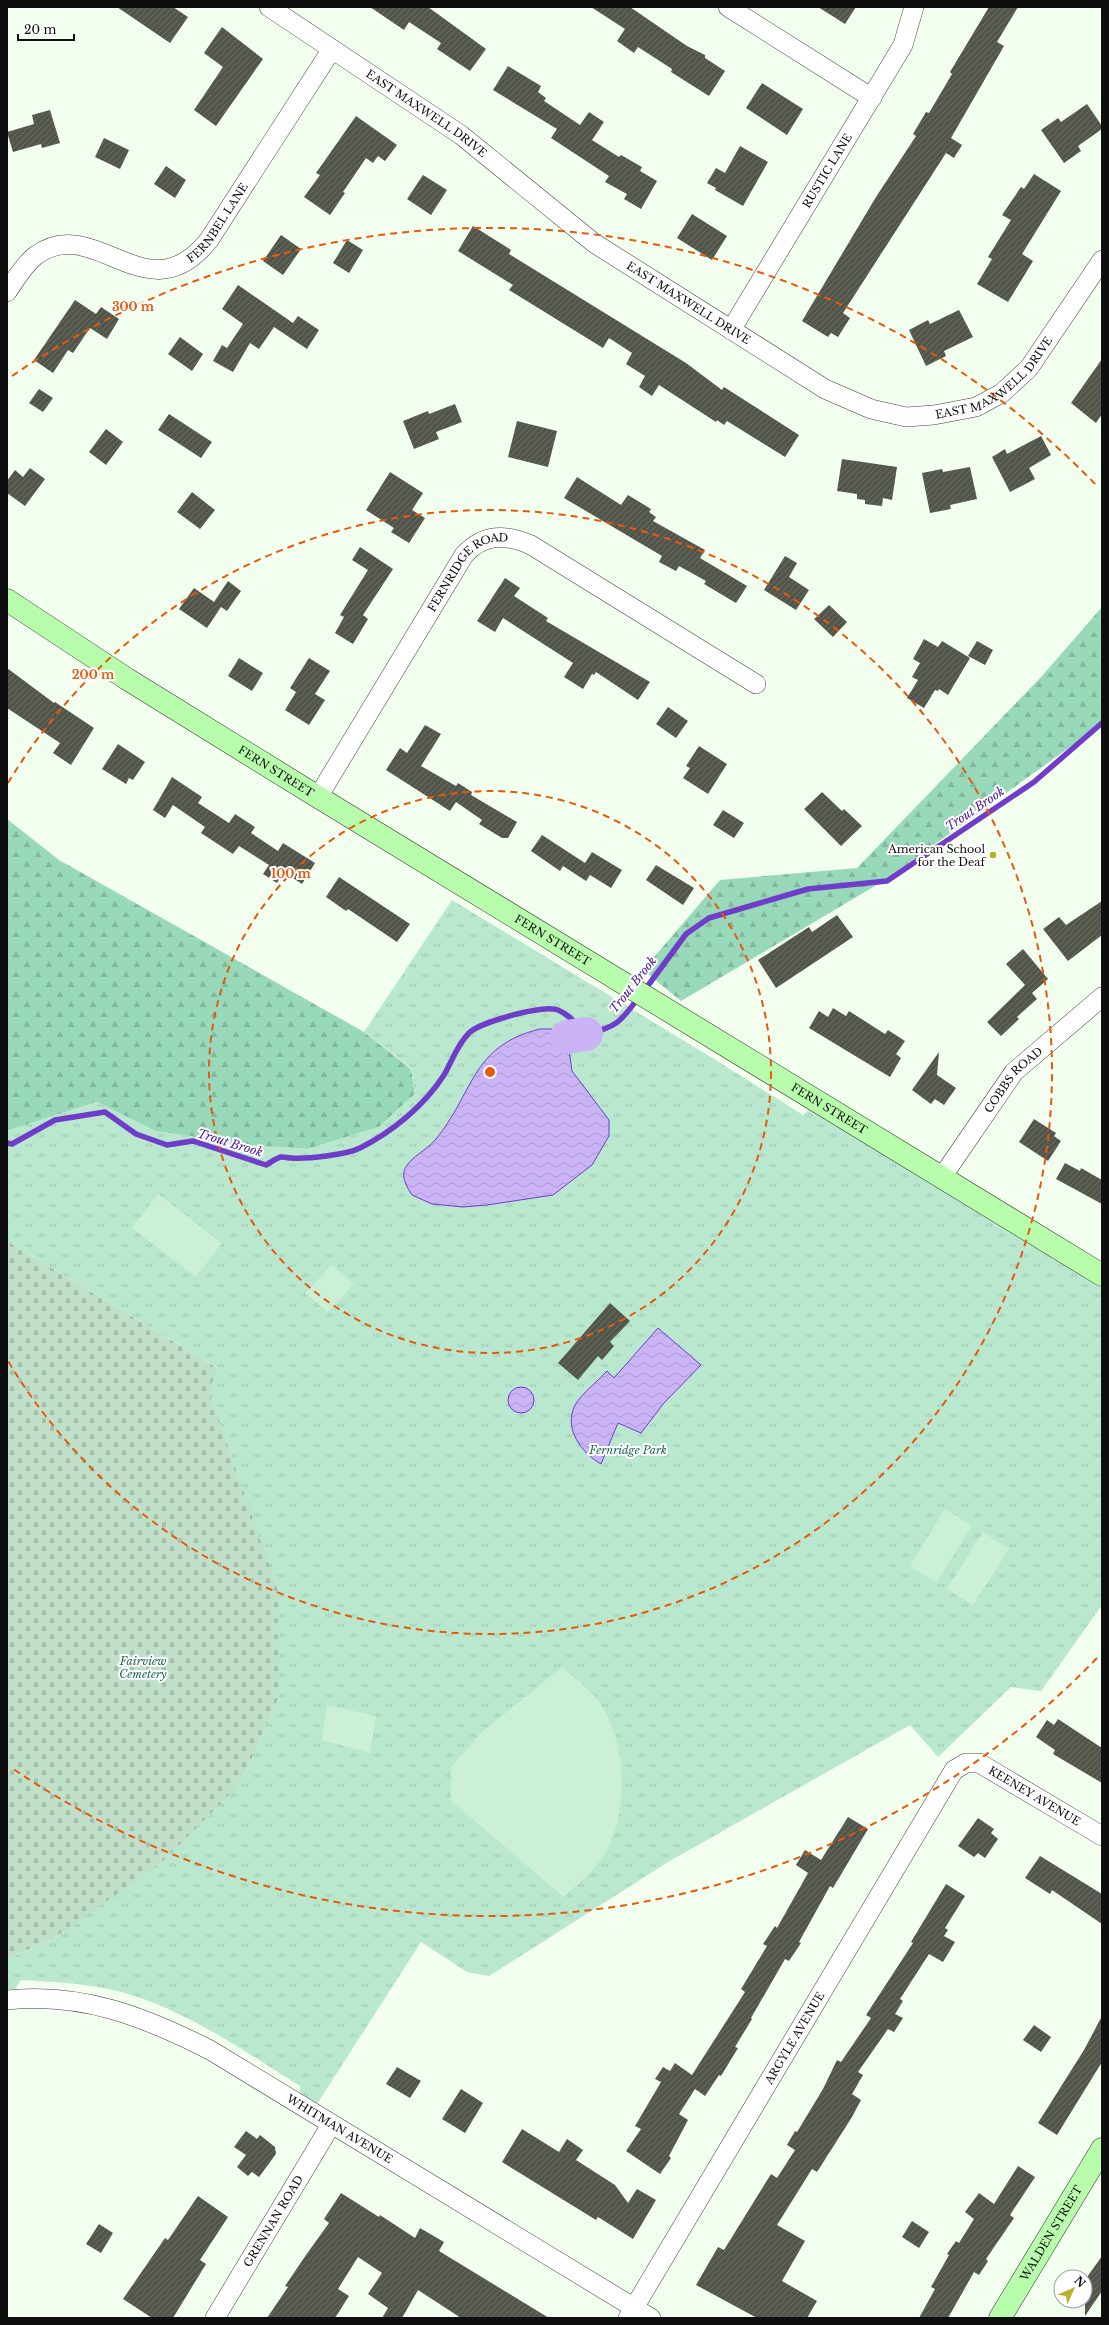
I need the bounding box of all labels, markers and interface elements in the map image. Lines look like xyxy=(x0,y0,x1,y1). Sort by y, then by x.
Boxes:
scale bar xyxy=(18,16,74,42)
text: 20 m xyxy=(24,22,56,37)
street label: EAST MAXWELL DRIVE xyxy=(363,67,490,160)
street label: RUSTIC LANE xyxy=(799,131,855,211)
street label: FERNBEL LANE xyxy=(184,180,251,266)
street label: EAST MAXWELL DRIVE xyxy=(624,258,753,347)
text: 300 m xyxy=(112,299,155,314)
street label: EAST MAXWELL DRIVE xyxy=(934,334,1055,422)
street label: FERNRIDGE ROAD xyxy=(424,530,509,614)
text: 200 m xyxy=(72,667,115,682)
street label: FERN STREET xyxy=(236,742,317,800)
water label: Trout Brook xyxy=(943,783,1007,834)
place label: American School for the Deaf xyxy=(887,842,986,869)
marker: American School for the Deaf xyxy=(988,850,998,860)
text: 100 m xyxy=(271,866,312,881)
street label: FERN STREET xyxy=(512,912,593,969)
water label: Trout Brook xyxy=(606,953,659,1016)
street label: COBBS ROAD xyxy=(981,1044,1046,1115)
centre of rings xyxy=(483,1065,497,1079)
street label: FERN STREET xyxy=(789,1080,870,1137)
water label: Trout Brook xyxy=(196,1125,265,1160)
park label: Fernridge Park xyxy=(588,1443,667,1457)
park label: Fairview Cemetery xyxy=(119,1654,167,1681)
street label: KEENEY AVENUE xyxy=(986,1763,1083,1829)
street label: ARGYLE AVENUE xyxy=(761,1989,828,2087)
street label: WHITMAN AVENUE xyxy=(283,2091,395,2166)
street label: GRENNAN ROAD xyxy=(240,2173,306,2269)
street label: WALDEN STREET xyxy=(1017,2184,1085,2284)
north arrow xyxy=(1053,2269,1093,2309)

